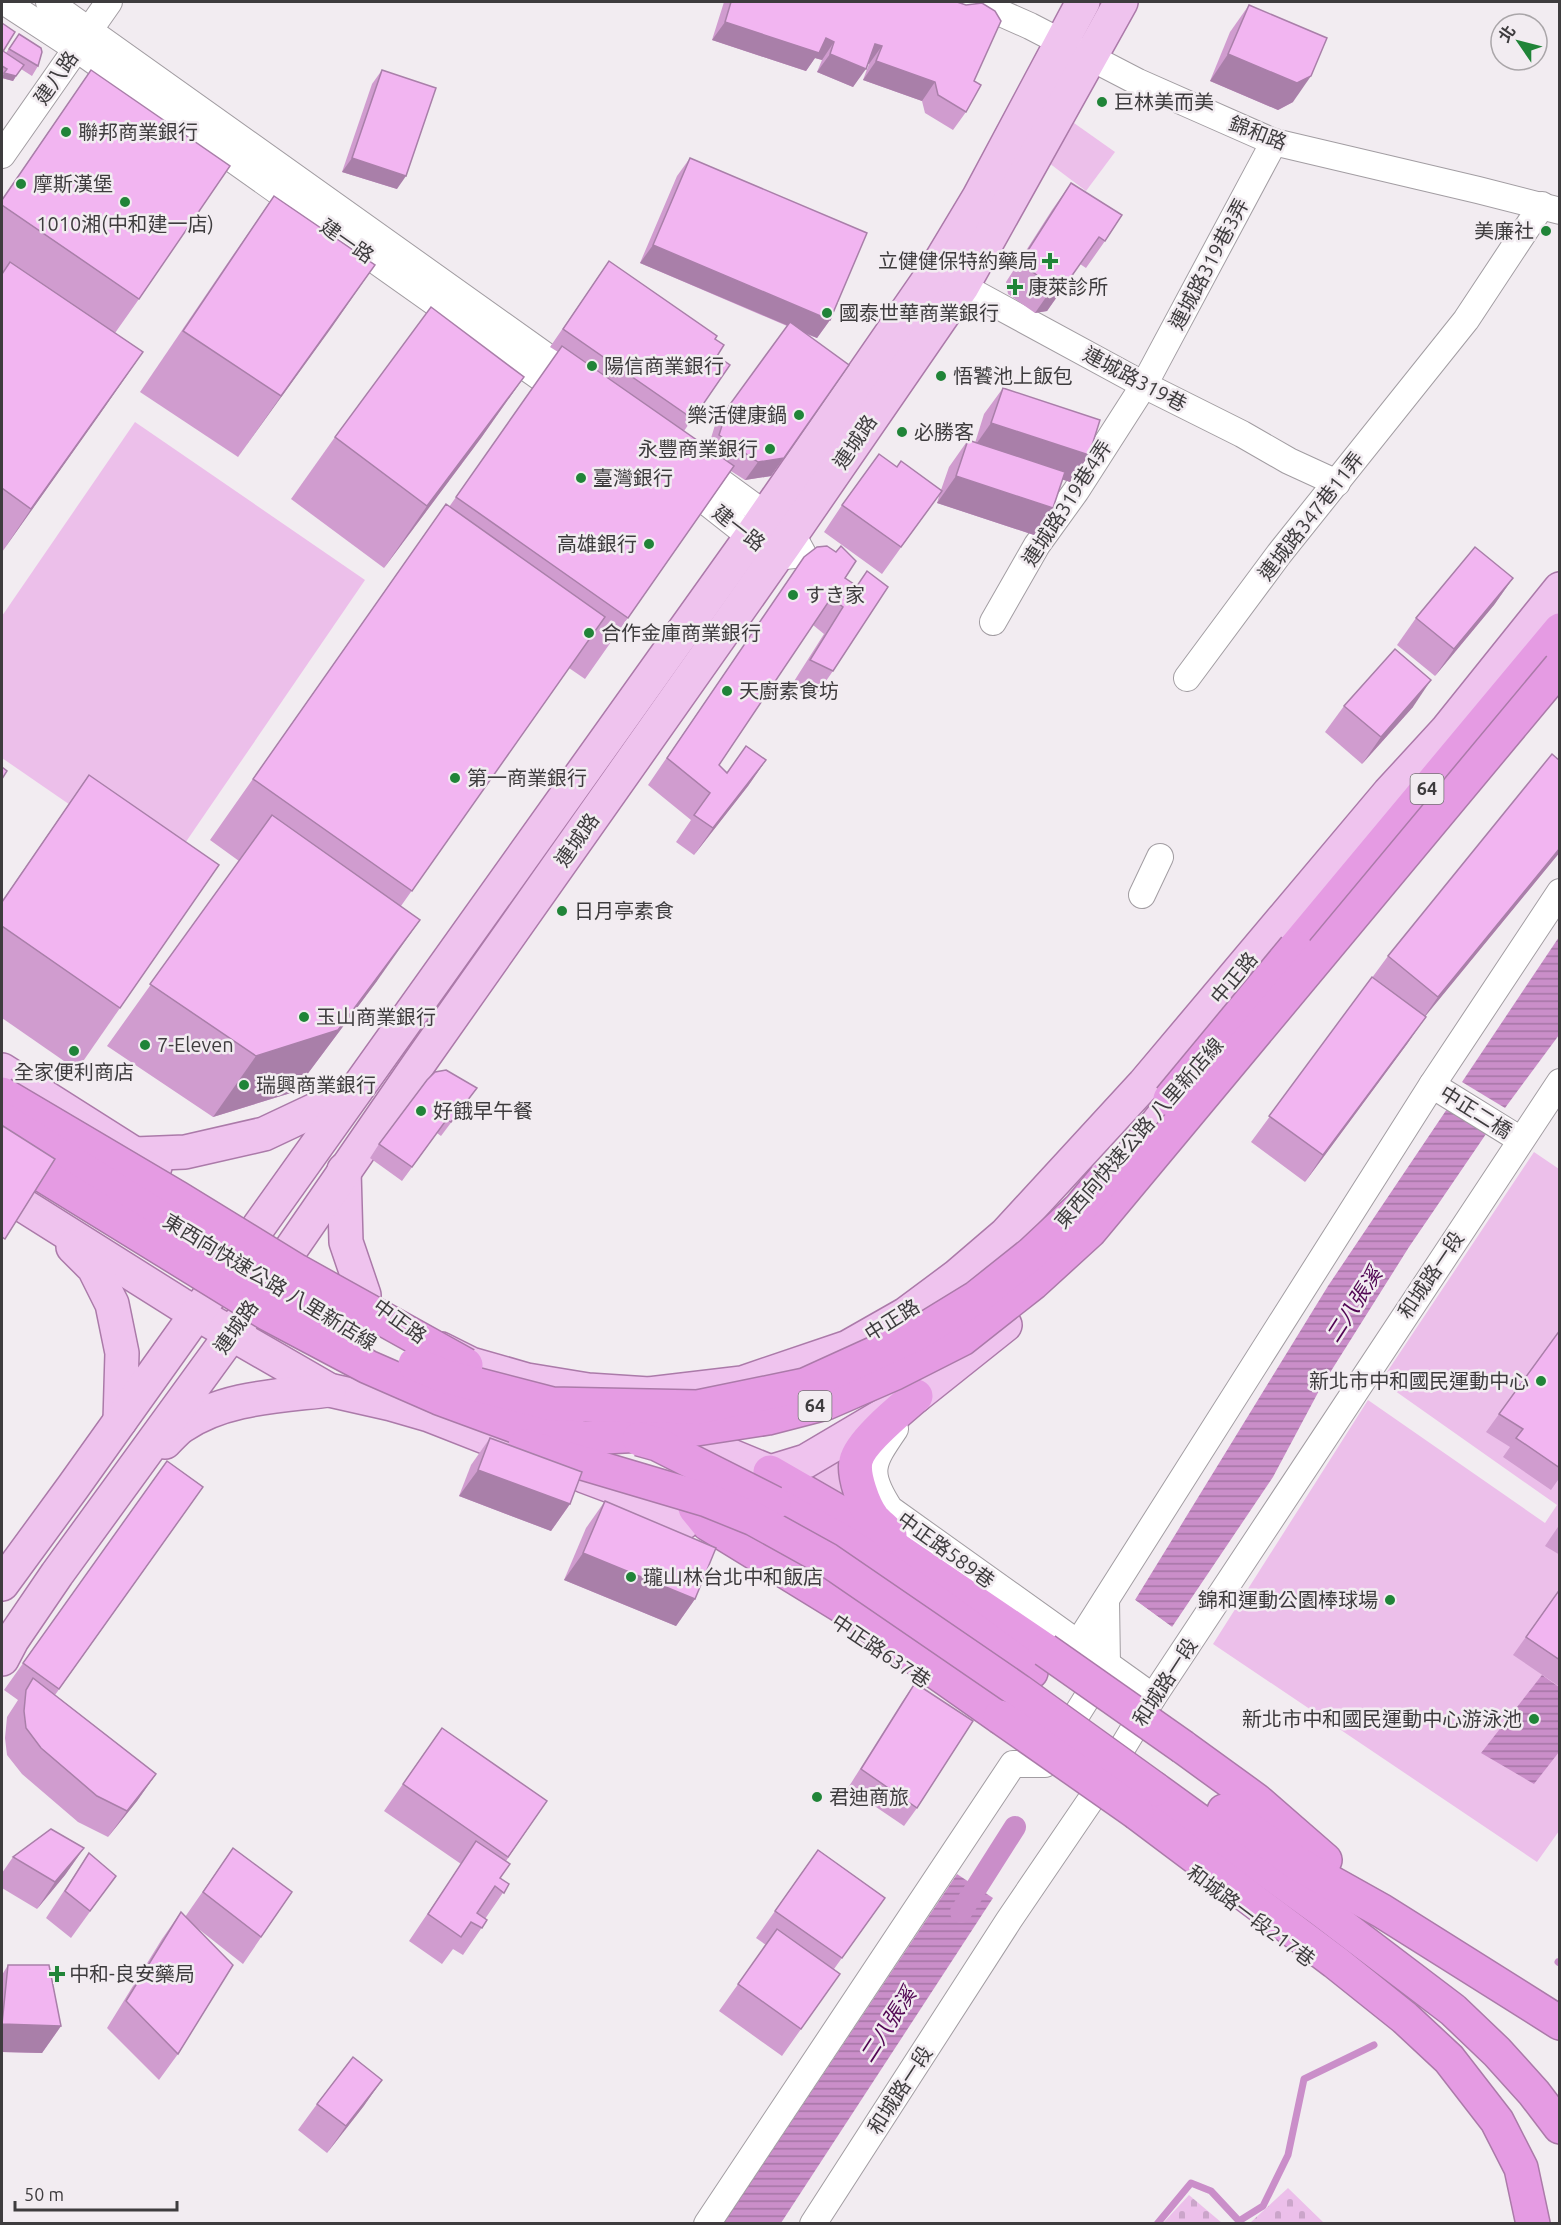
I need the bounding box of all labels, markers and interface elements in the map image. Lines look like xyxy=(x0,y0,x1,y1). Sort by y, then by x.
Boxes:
north arrow xyxy=(1489,12,1549,72)
text: 北 xyxy=(1495,22,1519,45)
street label: 建八路 xyxy=(29,47,82,109)
place label: 巨林美而美 xyxy=(1114,90,1214,113)
marker: 巨林美而美 xyxy=(1095,95,1109,109)
street label: 錦和路 xyxy=(1226,111,1290,154)
place label: 聯邦商業銀行 xyxy=(78,120,198,143)
marker: 聯邦商業銀行 xyxy=(59,125,73,139)
place label: 摩斯漢堡 xyxy=(33,172,113,195)
marker: 摩斯漢堡 xyxy=(14,177,28,191)
street label: 連城路319巷3弄 xyxy=(1164,194,1253,333)
marker: 1010湘(中和建一店) xyxy=(118,195,132,209)
place label: 1010湘(中和建一店) xyxy=(36,212,214,235)
street label: 建一路 xyxy=(316,214,378,267)
place label: 美廉社 xyxy=(1474,219,1534,242)
marker: 美廉社 xyxy=(1539,224,1553,238)
place label: 立健健保特約藥局 xyxy=(878,249,1038,272)
marker: 立健健保特約藥局 xyxy=(1043,254,1057,268)
place label: 康萊診所 xyxy=(1028,275,1108,298)
marker: 康萊診所 xyxy=(1006,278,1024,296)
place label: 國泰世華商業銀行 xyxy=(839,301,999,324)
marker: 國泰世華商業銀行 xyxy=(820,306,834,320)
street label: 連城路319巷 xyxy=(1080,342,1191,415)
place label: 陽信商業銀行 xyxy=(604,354,724,377)
marker: 陽信商業銀行 xyxy=(585,359,599,373)
place label: 悟饕池上飯包 xyxy=(953,364,1073,387)
marker: 悟饕池上飯包 xyxy=(934,369,948,383)
place label: 樂活健康鍋 xyxy=(687,403,787,426)
marker: 樂活健康鍋 xyxy=(792,408,806,422)
street label: 連城路 xyxy=(828,410,881,473)
place label: 必勝客 xyxy=(914,420,974,443)
marker: 必勝客 xyxy=(895,425,909,439)
street label: 連城路319巷4弄 xyxy=(1017,436,1116,570)
place label: 永豐商業銀行 xyxy=(638,437,758,460)
marker: 永豐商業銀行 xyxy=(763,442,777,456)
street label: 連城路347巷11弄 xyxy=(1253,447,1368,584)
place label: 臺灣銀行 xyxy=(593,466,673,489)
marker: 臺灣銀行 xyxy=(574,471,588,485)
street label: 建一路 xyxy=(709,500,770,555)
place label: 高雄銀行 xyxy=(557,532,637,555)
marker: 高雄銀行 xyxy=(642,537,656,551)
place label: すき家 xyxy=(805,583,865,606)
marker: すき家 xyxy=(786,588,800,602)
place label: 合作金庫商業銀行 xyxy=(601,621,761,644)
marker: 合作金庫商業銀行 xyxy=(582,626,596,640)
place label: 天廚素食坊 xyxy=(739,679,839,702)
marker: 天廚素食坊 xyxy=(720,684,734,698)
place label: 第一商業銀行 xyxy=(467,766,587,789)
marker: 第一商業銀行 xyxy=(448,771,462,785)
road number: 64 xyxy=(1410,774,1444,804)
street label: 連城路 xyxy=(550,809,603,871)
place label: 日月亭素食 xyxy=(574,899,674,922)
marker: 日月亭素食 xyxy=(555,904,569,918)
street label: 中正路 xyxy=(1206,947,1262,1008)
place label: 玉山商業銀行 xyxy=(316,1005,436,1028)
marker: 玉山商業銀行 xyxy=(297,1010,311,1024)
place label: 7-Eleven xyxy=(157,1033,234,1056)
street label: 東西向快速公路 八里新店線 xyxy=(1050,1033,1228,1233)
marker: 7-Eleven xyxy=(138,1038,152,1052)
marker: 全家便利商店 xyxy=(67,1044,81,1058)
place label: 全家便利商店 xyxy=(14,1060,134,1083)
place label: 瑞興商業銀行 xyxy=(256,1073,376,1096)
marker: 瑞興商業銀行 xyxy=(237,1078,251,1092)
street label: 中正二橋 xyxy=(1436,1081,1516,1143)
place label: 好餓早午餐 xyxy=(433,1099,533,1122)
marker: 好餓早午餐 xyxy=(414,1104,428,1118)
street label: 東西向快速公路 八里新店線 xyxy=(160,1209,381,1354)
street label: 和城路一段 xyxy=(1393,1227,1468,1323)
water label: 二八張溪 xyxy=(1320,1260,1388,1346)
street label: 中正路 xyxy=(369,1294,431,1348)
street label: 中正路 xyxy=(860,1294,923,1345)
street label: 連城路 xyxy=(209,1296,262,1358)
place label: 新北市中和國民運動中心 xyxy=(1309,1369,1529,1392)
marker: 新北市中和國民運動中心 xyxy=(1534,1374,1548,1388)
road number: 64 xyxy=(798,1391,832,1421)
street label: 中正路589巷 xyxy=(893,1507,999,1592)
place label: 瓏山林台北中和飯店 xyxy=(643,1565,823,1588)
marker: 瓏山林台北中和飯店 xyxy=(624,1570,638,1584)
place label: 錦和運動公園棒球場 xyxy=(1198,1588,1378,1611)
marker: 錦和運動公園棒球場 xyxy=(1383,1593,1397,1607)
street label: 中正路637巷 xyxy=(828,1609,935,1692)
street label: 和城路一段 xyxy=(1128,1634,1201,1730)
place label: 新北市中和國民運動中心游泳池 xyxy=(1242,1707,1522,1730)
marker: 新北市中和國民運動中心游泳池 xyxy=(1527,1712,1541,1726)
place label: 君迪商旅 xyxy=(829,1785,909,1808)
marker: 君迪商旅 xyxy=(810,1790,824,1804)
street label: 和城路一段217巷 xyxy=(1183,1860,1320,1971)
place label: 中和-良安藥局 xyxy=(69,1962,195,1985)
marker: 中和-良安藥局 xyxy=(50,1967,64,1981)
water label: 二八張溪 xyxy=(854,1980,922,2066)
street label: 和城路一段 xyxy=(863,2042,936,2138)
scale bar xyxy=(15,2174,177,2212)
text: 50 m xyxy=(24,2184,64,2204)

